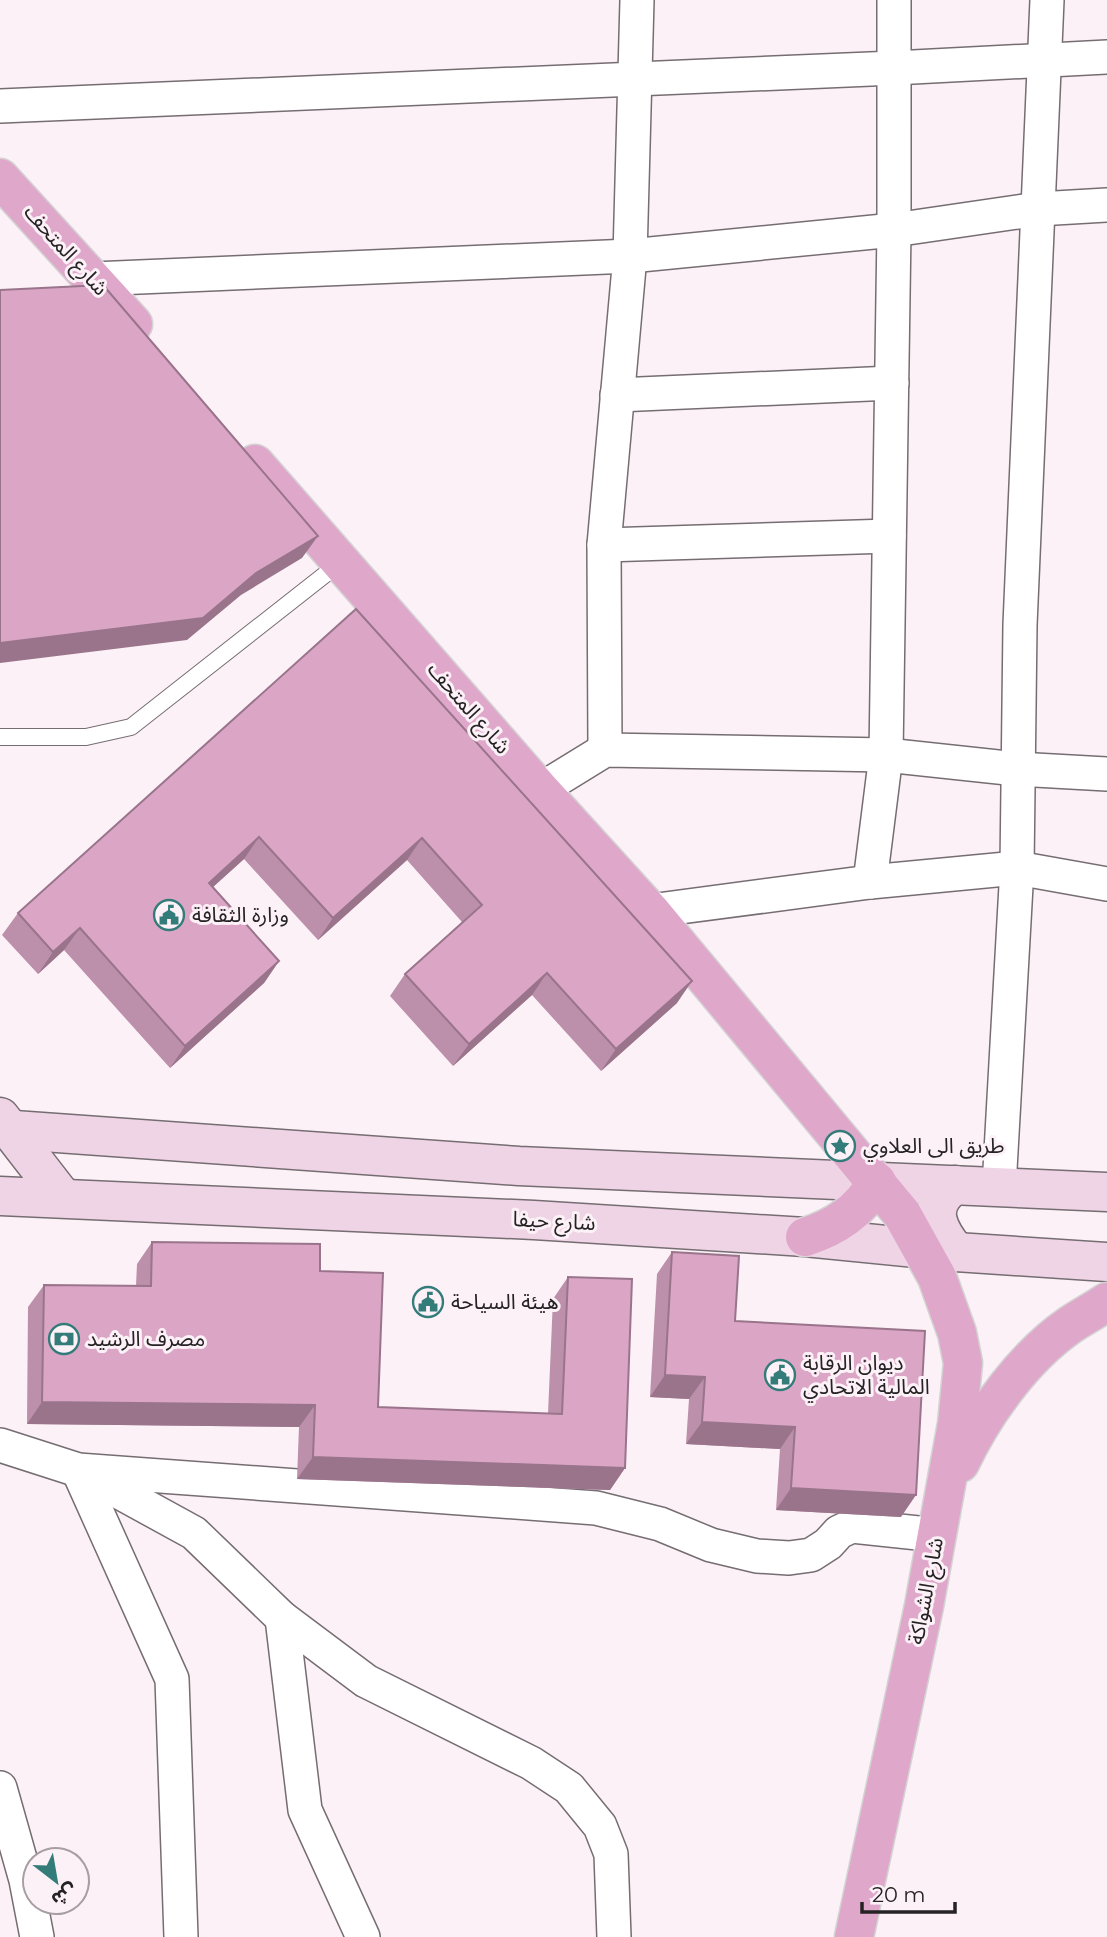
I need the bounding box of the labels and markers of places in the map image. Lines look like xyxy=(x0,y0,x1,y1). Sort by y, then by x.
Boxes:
public building icon: وزارة الثقافة xyxy=(152,898,186,932)
place label: وزارة الثقافة xyxy=(192,902,289,927)
place icon: طريق الى العلاوي xyxy=(823,1129,857,1163)
place label: طريق الى العلاوي xyxy=(863,1133,1004,1162)
public building icon: هيئة السياحة xyxy=(411,1285,445,1319)
place label: هيئة السياحة xyxy=(451,1289,559,1314)
bank icon: مصرف الرشيد xyxy=(47,1322,81,1356)
place label: مصرف الرشيد xyxy=(87,1326,205,1351)
place label: ديوان الرقابة المالية الاتحادي xyxy=(803,1350,930,1403)
public building icon: ديوان الرقابة المالية الاتحادي xyxy=(763,1358,797,1392)

